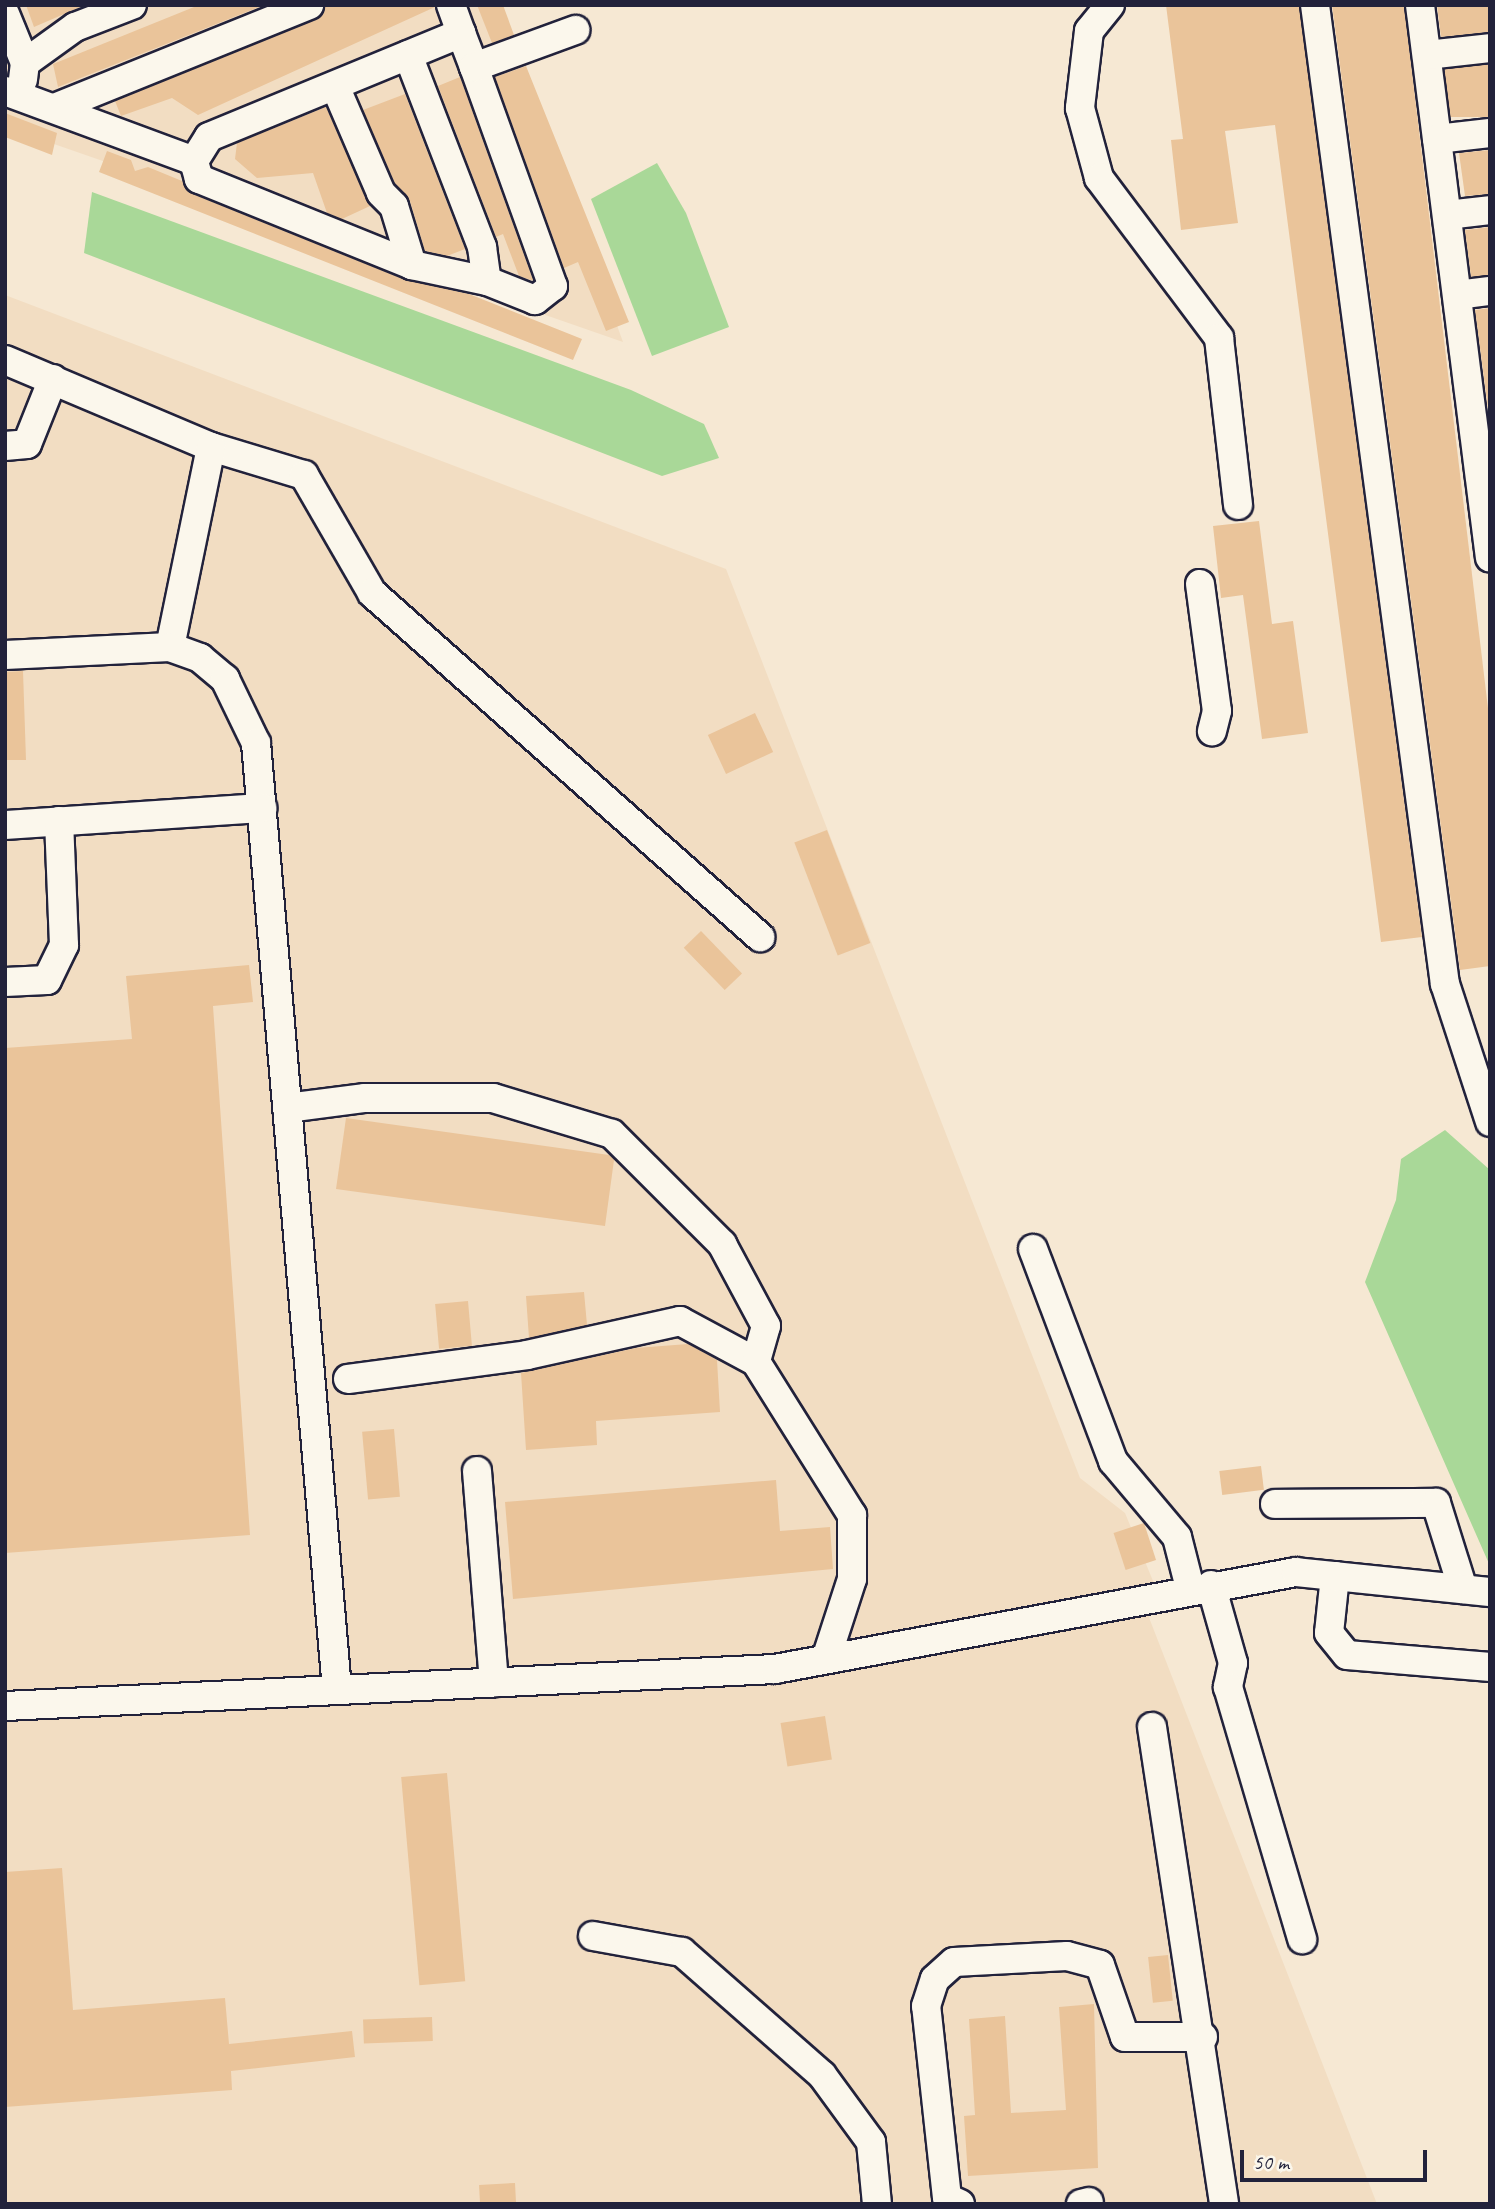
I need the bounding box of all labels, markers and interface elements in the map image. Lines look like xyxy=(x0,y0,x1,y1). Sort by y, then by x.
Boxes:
scale bar xyxy=(1243,2136,1430,2180)
text: 50 m xyxy=(1253,2149,1289,2175)

